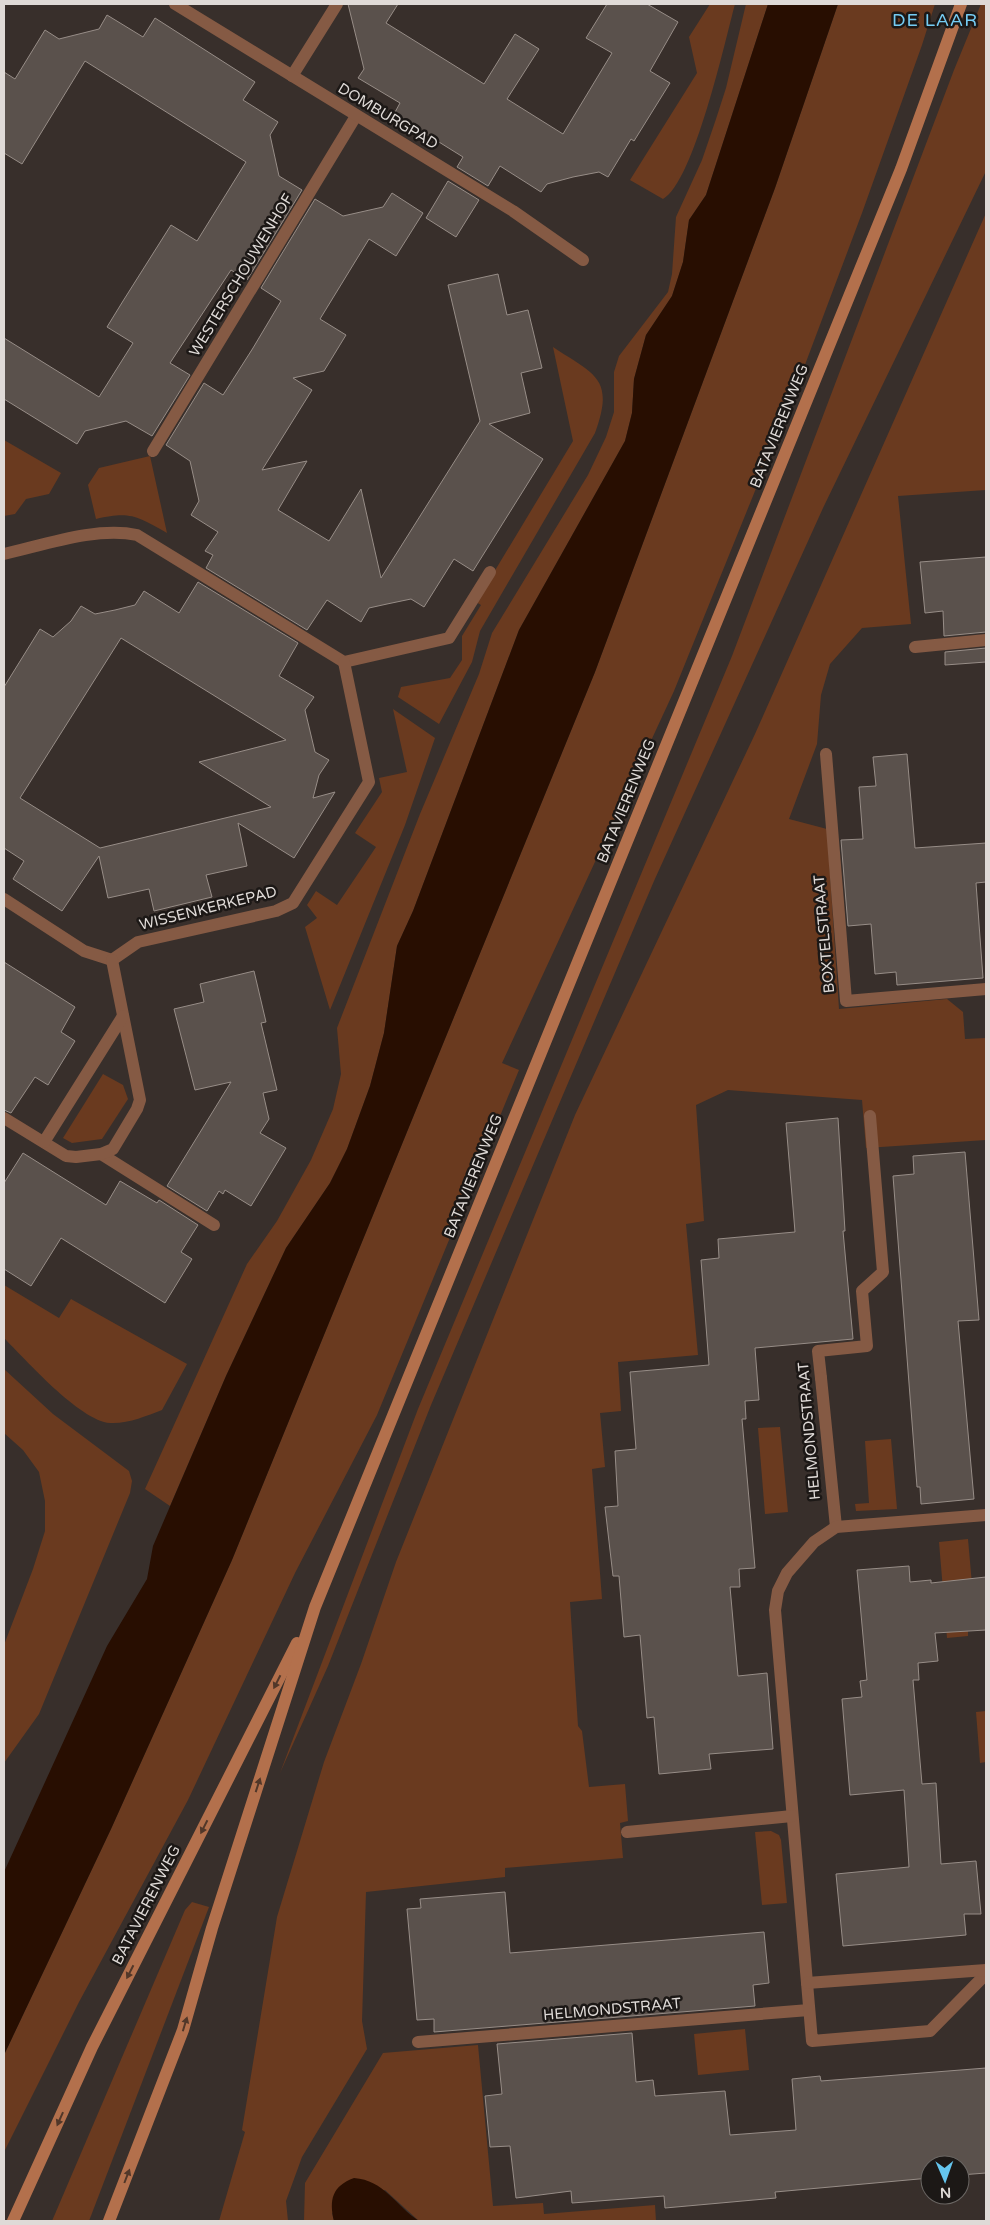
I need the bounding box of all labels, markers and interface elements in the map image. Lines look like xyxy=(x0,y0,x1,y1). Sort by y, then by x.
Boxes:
district label: DE LAAR xyxy=(892,9,978,31)
street label: DOMBURGPAD xyxy=(335,79,441,153)
street label: WESTERSCHOUWENHOF xyxy=(185,190,297,360)
street label: BATAVIERENWEG xyxy=(746,361,812,491)
street label: BATAVIERENWEG xyxy=(593,736,659,866)
street label: BOXTELSTRAAT xyxy=(810,874,838,994)
street label: WISSENKERKEPAD xyxy=(137,882,279,934)
street label: BATAVIERENWEG xyxy=(440,1111,506,1241)
street label: HELMONDSTRAAT xyxy=(794,1361,824,1501)
one-way arrow xyxy=(273,1675,281,1689)
one-way arrow xyxy=(255,1777,263,1792)
one-way arrow xyxy=(200,1820,208,1834)
street label: BATAVIERENWEG xyxy=(108,1842,184,1968)
one-way arrow xyxy=(126,1965,134,1979)
street label: HELMONDSTRAAT xyxy=(542,1994,682,2024)
one-way arrow xyxy=(181,2016,189,2031)
one-way arrow xyxy=(56,2111,64,2126)
north arrow xyxy=(920,2155,970,2205)
one-way arrow xyxy=(123,2168,131,2183)
text: N xyxy=(940,2184,951,2201)

